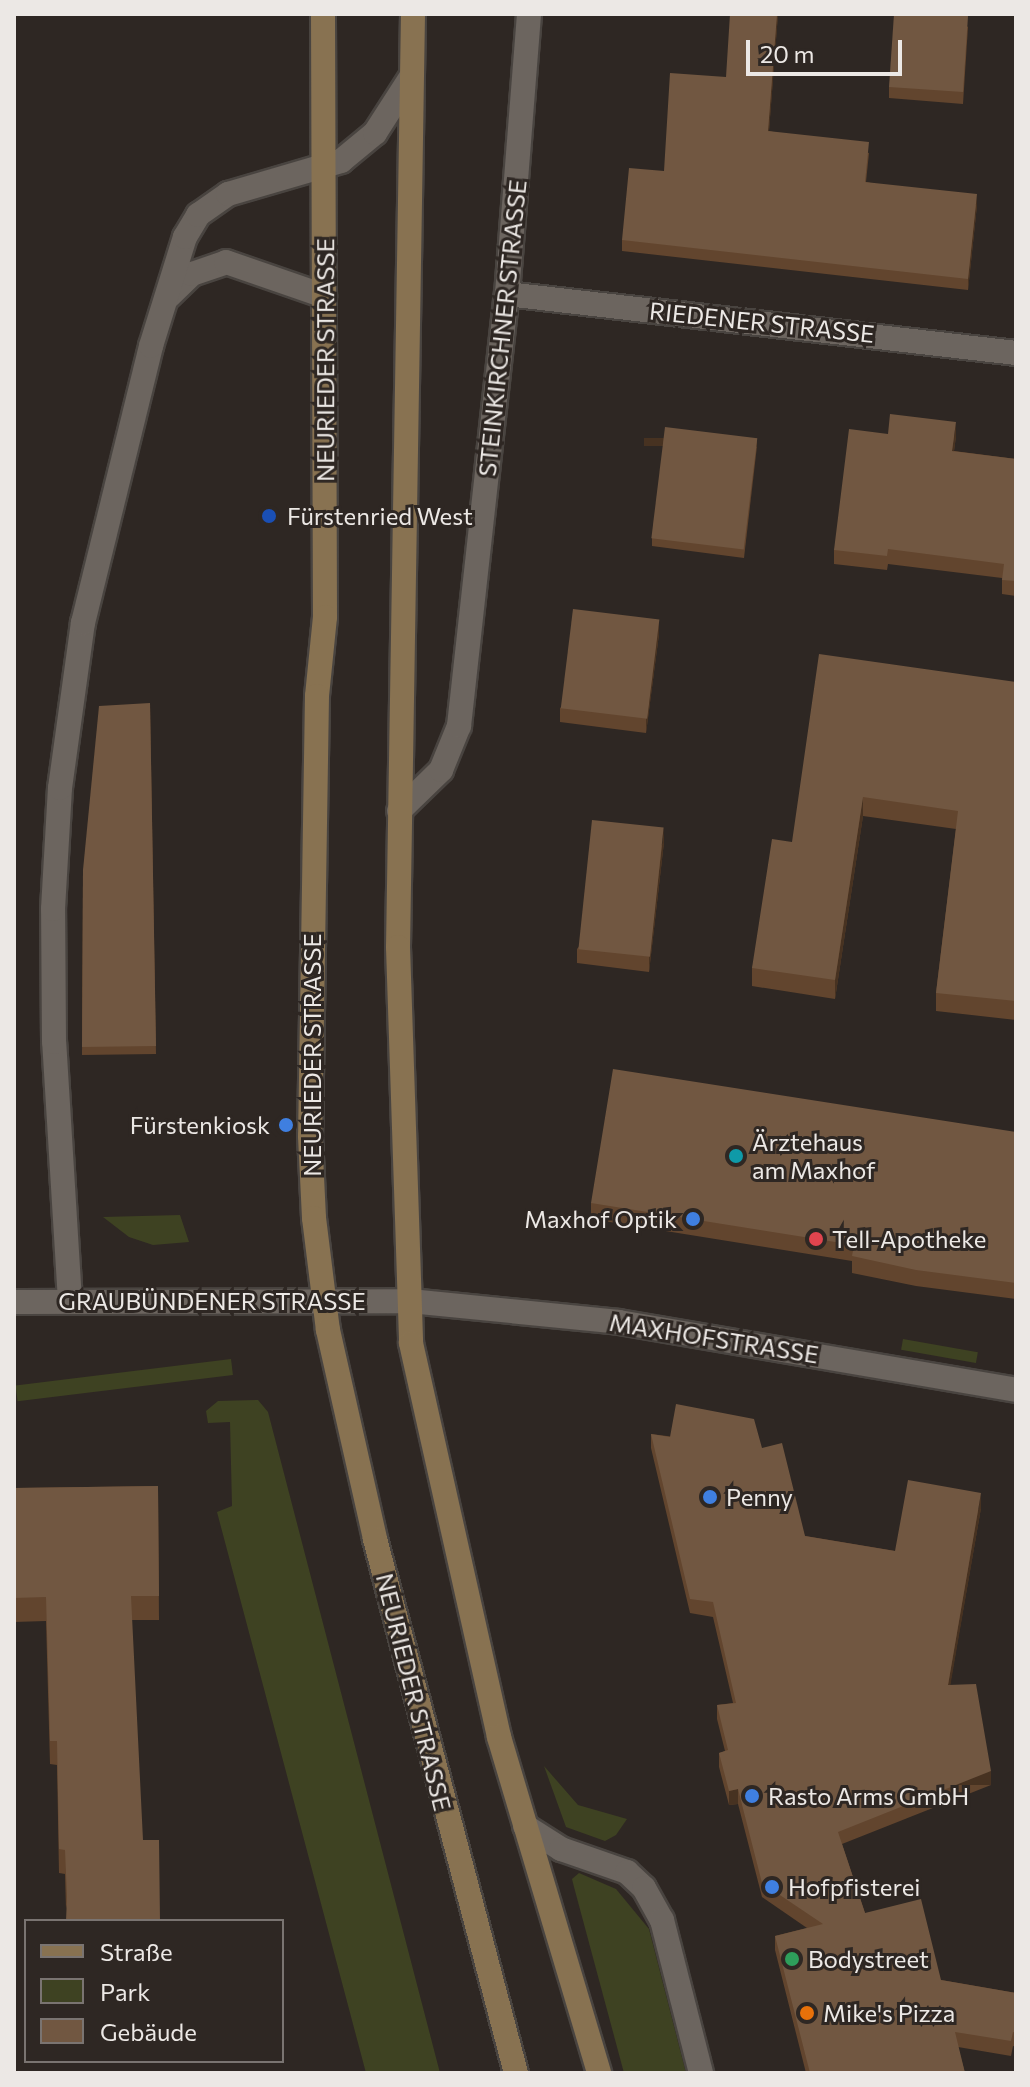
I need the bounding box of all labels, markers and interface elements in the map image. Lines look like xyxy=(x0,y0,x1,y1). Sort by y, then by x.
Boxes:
scale bar xyxy=(750,24,906,74)
text: 20 m xyxy=(760,39,814,68)
street label: STEINKIRCHNER STRASSE xyxy=(472,178,532,478)
street label: NEURIEDER STRASSE xyxy=(311,238,339,482)
street label: RIEDENER STRASSE xyxy=(648,296,876,348)
place label: Fürstenried West xyxy=(287,502,473,530)
marker: Fürstenried West xyxy=(258,505,280,527)
street label: NEURIEDER STRASSE xyxy=(298,933,326,1177)
place label: Fürstenkiosk xyxy=(130,1111,270,1139)
marker: Fürstenkiosk xyxy=(277,1116,295,1134)
place label: Ärztehaus am Maxhof xyxy=(752,1128,876,1184)
marker: Ärztehaus am Maxhof xyxy=(727,1147,745,1165)
place label: Maxhof Optik xyxy=(524,1205,677,1233)
marker: Maxhof Optik xyxy=(684,1210,702,1228)
place label: Tell-Apotheke xyxy=(832,1225,986,1253)
marker: Tell-Apotheke xyxy=(807,1230,825,1248)
street label: GRAUBÜNDENER STRASSE xyxy=(58,1287,366,1315)
street label: MAXHOFSTRASSE xyxy=(607,1307,821,1369)
place label: Penny xyxy=(726,1483,793,1511)
marker: Penny xyxy=(701,1488,719,1506)
street label: NEURIEDER STRASSE xyxy=(371,1570,457,1814)
place label: Rasto Arms GmbH xyxy=(768,1782,969,1810)
marker: Rasto Arms GmbH xyxy=(743,1787,761,1805)
place label: Hofpfisterei xyxy=(788,1873,920,1901)
marker: Hofpfisterei xyxy=(763,1878,781,1896)
legend xyxy=(24,1919,284,2063)
text: Straße xyxy=(100,1937,173,1966)
place label: Bodystreet xyxy=(808,1945,929,1973)
marker: Bodystreet xyxy=(783,1950,801,1968)
text: Park xyxy=(100,1977,150,2006)
place label: Mike's Pizza xyxy=(823,1999,955,2027)
marker: Mike's Pizza xyxy=(798,2004,816,2022)
text: Gebäude xyxy=(100,2017,197,2046)

